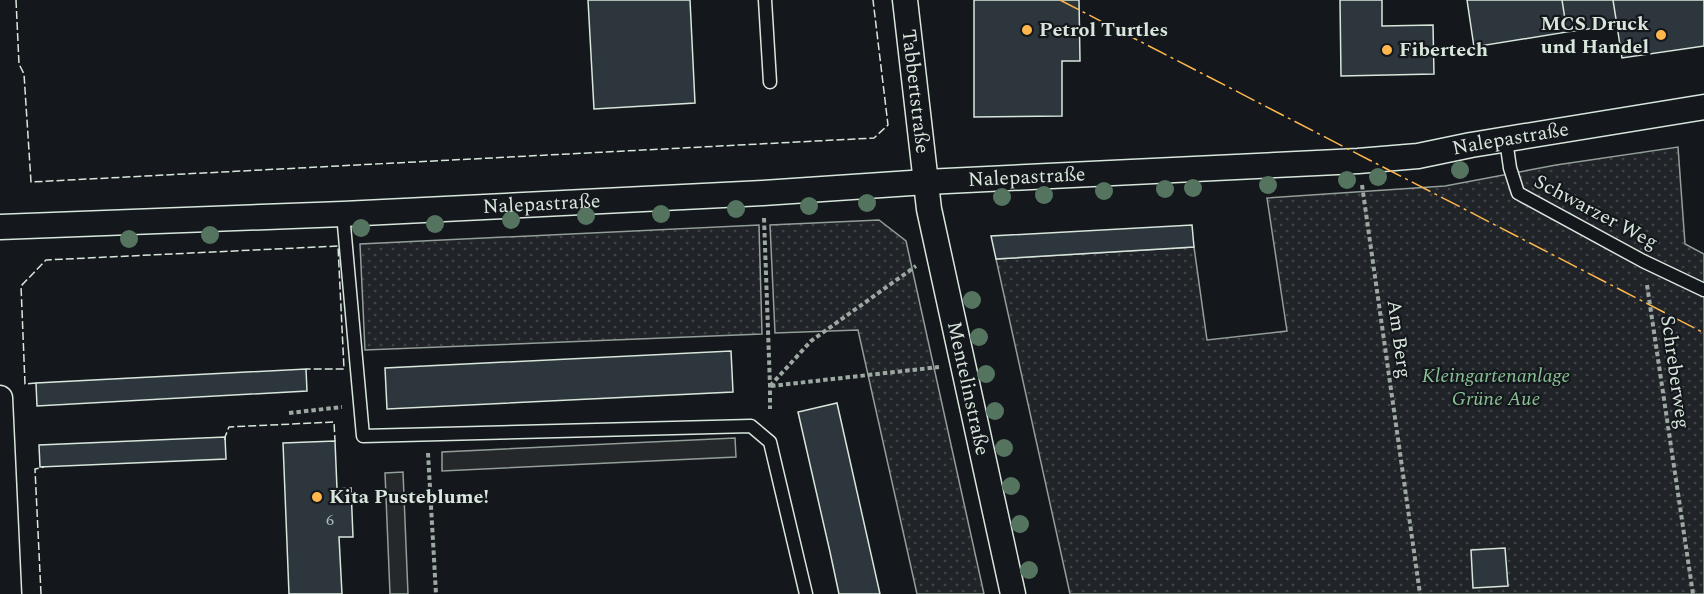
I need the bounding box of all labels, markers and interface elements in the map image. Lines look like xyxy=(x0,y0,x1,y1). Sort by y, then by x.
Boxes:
place label: MCS Druck und Handel xyxy=(1540,9,1649,62)
place label: Petrol Turtles xyxy=(1039,15,1168,45)
marker: Petrol Turtles xyxy=(1020,23,1034,37)
street label: Tabbertstraße xyxy=(893,28,938,155)
marker: MCS Druck und Handel xyxy=(1654,28,1668,42)
place label: Fibertech xyxy=(1399,35,1488,65)
marker: Fibertech xyxy=(1380,43,1394,57)
street label: Nalepastraße xyxy=(1450,114,1571,164)
street label: Nalepastraße xyxy=(967,159,1086,195)
street label: Schwarzer Weg xyxy=(1529,167,1663,257)
street label: Nalepastraße xyxy=(482,186,601,222)
street label: Am Berg xyxy=(1379,298,1419,380)
street label: Schreberweg xyxy=(1652,313,1698,431)
street label: Mentelinstraße xyxy=(939,319,997,458)
park label: Kleingartenanlage Grüne Aue xyxy=(1422,361,1570,414)
place label: Kita Pusteblume! xyxy=(329,482,489,512)
marker: Kita Pusteblume! xyxy=(310,490,324,504)
house number: 6 xyxy=(326,508,334,532)

